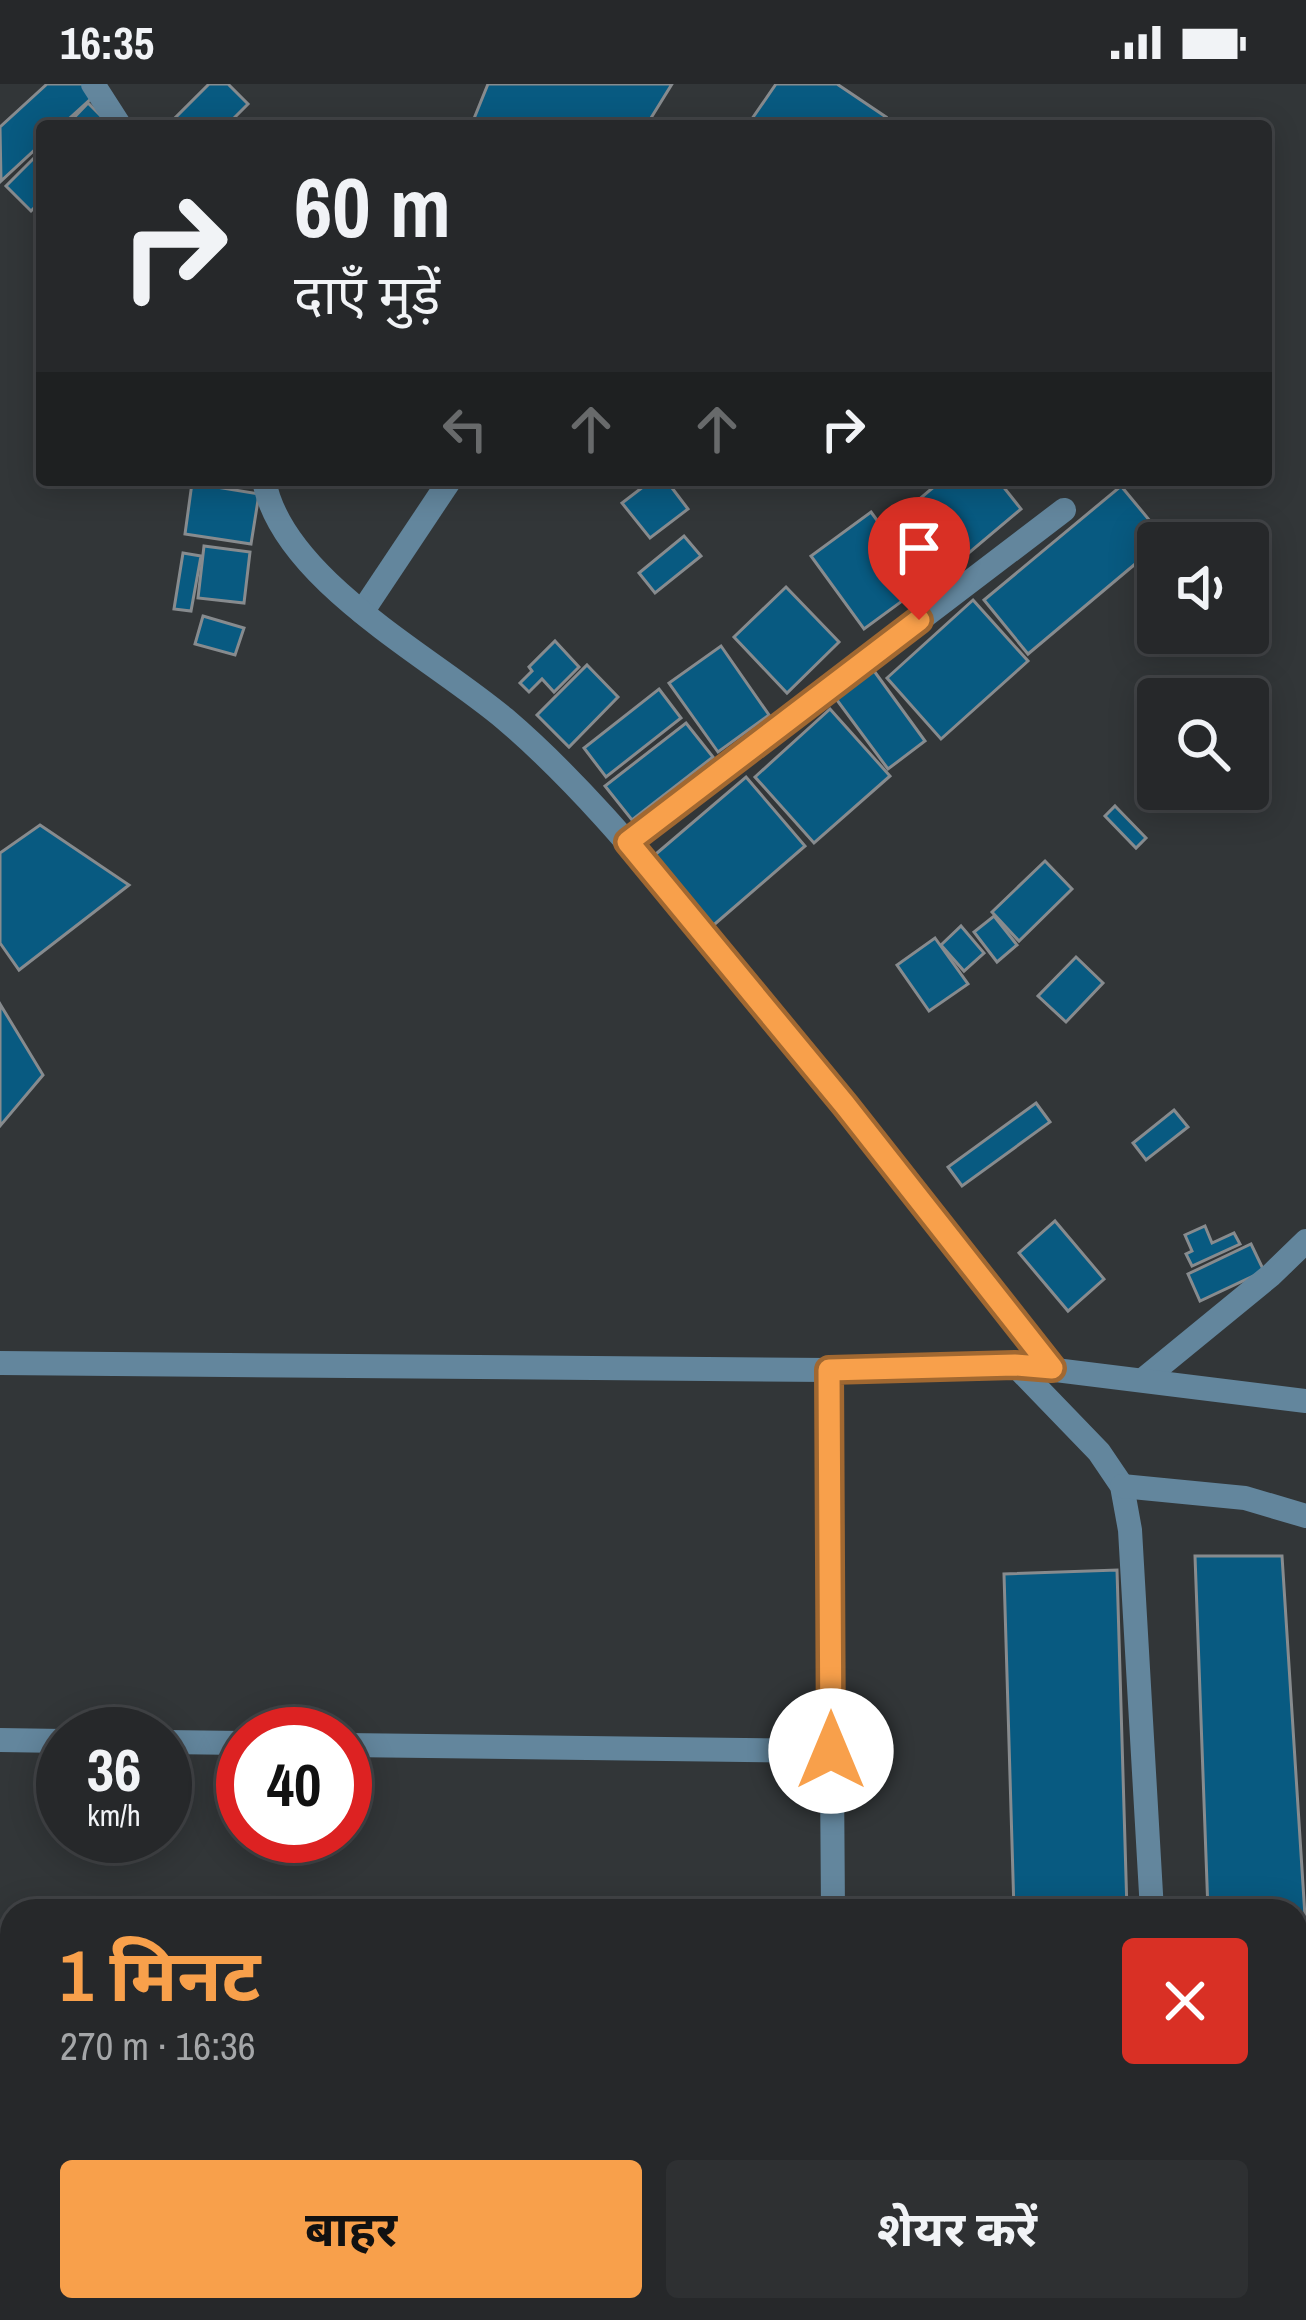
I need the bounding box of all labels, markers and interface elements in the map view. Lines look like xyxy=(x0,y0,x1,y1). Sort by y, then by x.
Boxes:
text: 16:35 xyxy=(60,12,154,73)
text: 60 m xyxy=(294,150,451,263)
icon: right xyxy=(96,168,252,324)
text: दाएँ मुड़ें xyxy=(294,258,440,331)
icon: left xyxy=(432,396,498,462)
icon: ahead xyxy=(558,396,624,462)
icon: ahead xyxy=(684,396,750,462)
icon: right xyxy=(810,396,876,462)
pin xyxy=(868,497,970,620)
icon: arrive xyxy=(886,515,952,581)
map controls xyxy=(1137,522,1269,810)
button: sound xyxy=(1137,522,1269,654)
button: search xyxy=(1137,678,1269,810)
position arrow xyxy=(768,1688,894,1814)
speed limit sign: 40 xyxy=(216,1707,372,1863)
text: 36 xyxy=(87,1729,141,1810)
text: km/h xyxy=(87,1795,141,1835)
text: 1 मिनट xyxy=(60,1926,260,2023)
button: close xyxy=(1122,1938,1248,2064)
text: 270 m · 16:36 xyxy=(60,2020,256,2072)
button: बाहर xyxy=(60,2160,642,2298)
button: शेयर करें xyxy=(666,2160,1248,2298)

